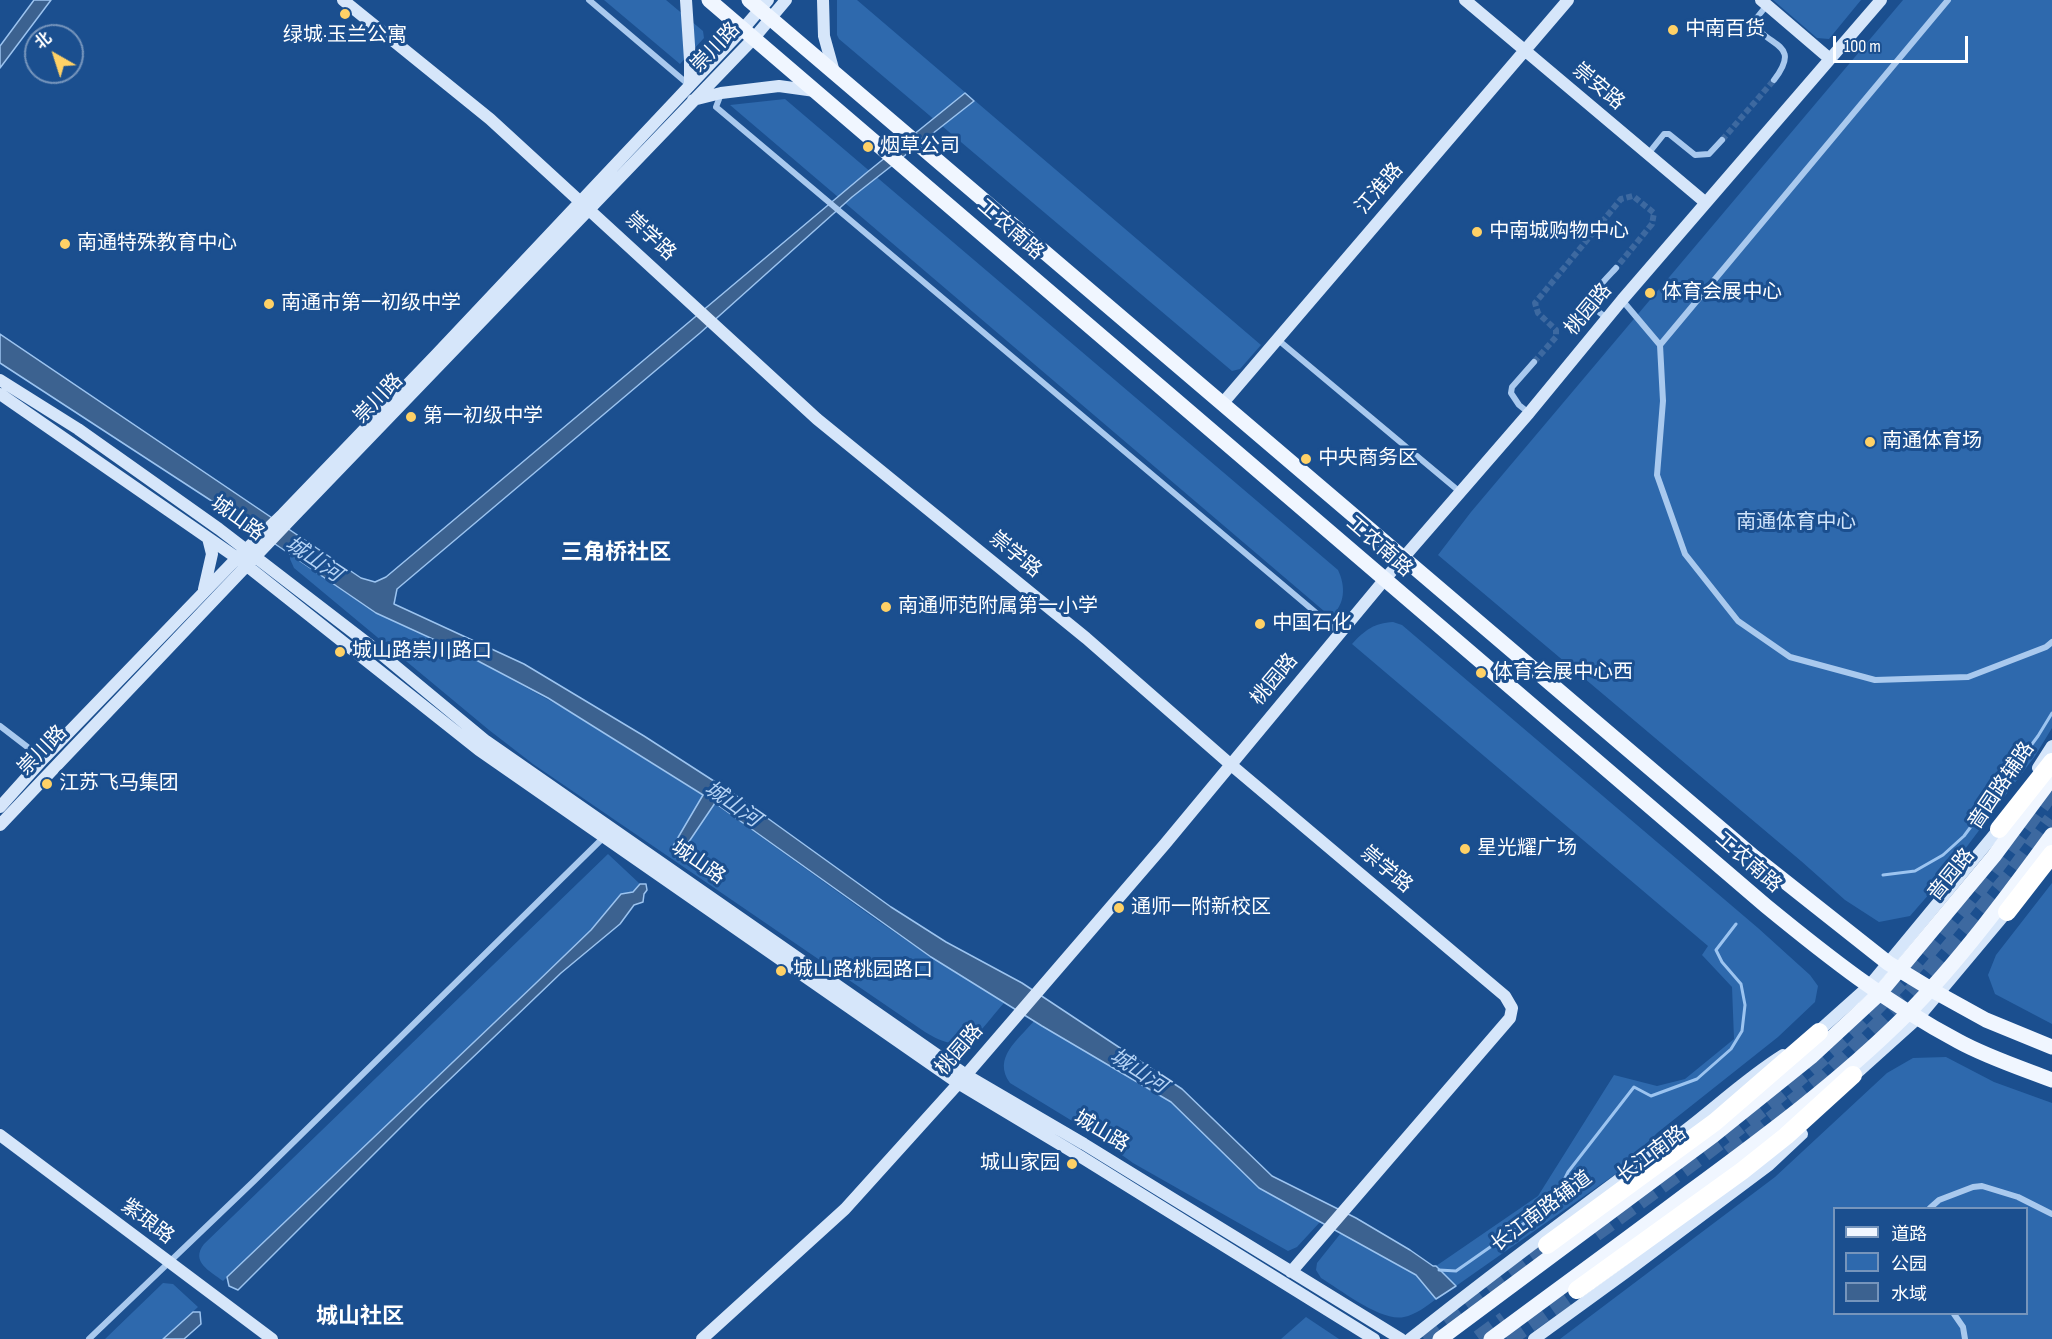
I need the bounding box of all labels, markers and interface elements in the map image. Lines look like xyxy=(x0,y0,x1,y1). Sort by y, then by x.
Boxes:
marker: 绿城·玉兰公寓 xyxy=(338,7,352,21)
street label: 崇川路 xyxy=(687,18,745,78)
place label: 中南百货 xyxy=(1685,18,1765,42)
marker: 中南百货 xyxy=(1666,23,1680,37)
north arrow xyxy=(24,24,84,84)
place label: 绿城·玉兰公寓 xyxy=(283,24,407,48)
scale bar xyxy=(1836,24,1971,62)
text: 北 xyxy=(31,29,56,54)
text: 100 m xyxy=(1844,36,1881,57)
street label: 崇安路 xyxy=(1567,59,1629,115)
place label: 烟草公司 xyxy=(880,135,960,159)
marker: 烟草公司 xyxy=(861,140,875,154)
street label: 江淮路 xyxy=(1351,158,1409,220)
street label: 工农南路 xyxy=(972,195,1048,265)
street label: 崇学路 xyxy=(620,208,680,266)
place label: 中南城购物中心 xyxy=(1489,220,1629,244)
marker: 中南城购物中心 xyxy=(1470,225,1484,239)
place label: 南通特殊教育中心 xyxy=(77,232,237,256)
marker: 南通特殊教育中心 xyxy=(58,237,72,251)
street label: 桃园路 xyxy=(1561,279,1617,341)
place label: 体育会展中心 xyxy=(1662,281,1782,305)
marker: 体育会展中心 xyxy=(1643,286,1657,300)
place label: 南通市第一初级中学 xyxy=(281,292,461,316)
marker: 南通市第一初级中学 xyxy=(262,297,276,311)
street label: 崇川路 xyxy=(350,369,408,429)
place label: 第一初级中学 xyxy=(423,405,543,429)
marker: 第一初级中学 xyxy=(404,410,418,424)
place label: 南通体育场 xyxy=(1882,430,1982,454)
marker: 南通体育场 xyxy=(1863,435,1877,449)
place label: 中央商务区 xyxy=(1318,447,1418,471)
marker: 中央商务区 xyxy=(1299,452,1313,466)
street label: 城山路 xyxy=(206,492,268,546)
park label: 南通体育中心 xyxy=(1736,511,1856,535)
street label: 工农南路 xyxy=(1341,512,1417,582)
street label: 崇学路 xyxy=(984,527,1046,583)
water label: 城山河 xyxy=(280,532,346,588)
district label: 三角桥社区 xyxy=(561,540,671,566)
place label: 南通师范附属第一小学 xyxy=(898,595,1098,619)
marker: 南通师范附属第一小学 xyxy=(879,600,893,614)
place label: 中国石化 xyxy=(1272,612,1352,636)
marker: 中国石化 xyxy=(1253,617,1267,631)
place label: 城山路崇川路口 xyxy=(352,640,492,664)
marker: 城山路崇川路口 xyxy=(333,645,347,659)
street label: 桃园路 xyxy=(1247,649,1303,711)
place label: 体育会展中心西 xyxy=(1493,661,1633,685)
marker: 体育会展中心西 xyxy=(1474,666,1488,680)
street label: 崇川路 xyxy=(14,721,72,781)
street label: 啬园路辅路 xyxy=(1964,738,2040,834)
place label: 江苏飞马集团 xyxy=(59,772,179,796)
marker: 江苏飞马集团 xyxy=(40,777,54,791)
water label: 城山河 xyxy=(699,777,765,833)
street label: 工农南路 xyxy=(1710,828,1786,898)
street label: 城山路 xyxy=(667,836,729,890)
place label: 星光耀广场 xyxy=(1477,837,1577,861)
street label: 崇学路 xyxy=(1355,842,1417,898)
marker: 星光耀广场 xyxy=(1458,842,1472,856)
street label: 啬园路 xyxy=(1924,844,1980,906)
place label: 通师一附新校区 xyxy=(1131,896,1271,920)
marker: 通师一附新校区 xyxy=(1112,901,1126,915)
place label: 城山路桃园路口 xyxy=(793,959,933,983)
marker: 城山路桃园路口 xyxy=(774,964,788,978)
street label: 桃园路 xyxy=(931,1019,989,1081)
water label: 城山河 xyxy=(1105,1044,1171,1100)
street label: 城山路 xyxy=(1069,1106,1133,1158)
street label: 长江南路 xyxy=(1613,1121,1691,1189)
place label: 城山家园 xyxy=(980,1152,1060,1176)
marker: 城山家园 xyxy=(1065,1157,1079,1171)
street label: 长江南路辅道 xyxy=(1487,1166,1597,1258)
street label: 紫琅路 xyxy=(116,1194,178,1250)
legend xyxy=(1833,1207,2028,1315)
text: 道路 xyxy=(1891,1224,1927,1245)
text: 公园 xyxy=(1891,1254,1927,1275)
text: 水域 xyxy=(1891,1284,1927,1305)
district label: 城山社区 xyxy=(316,1304,404,1330)

